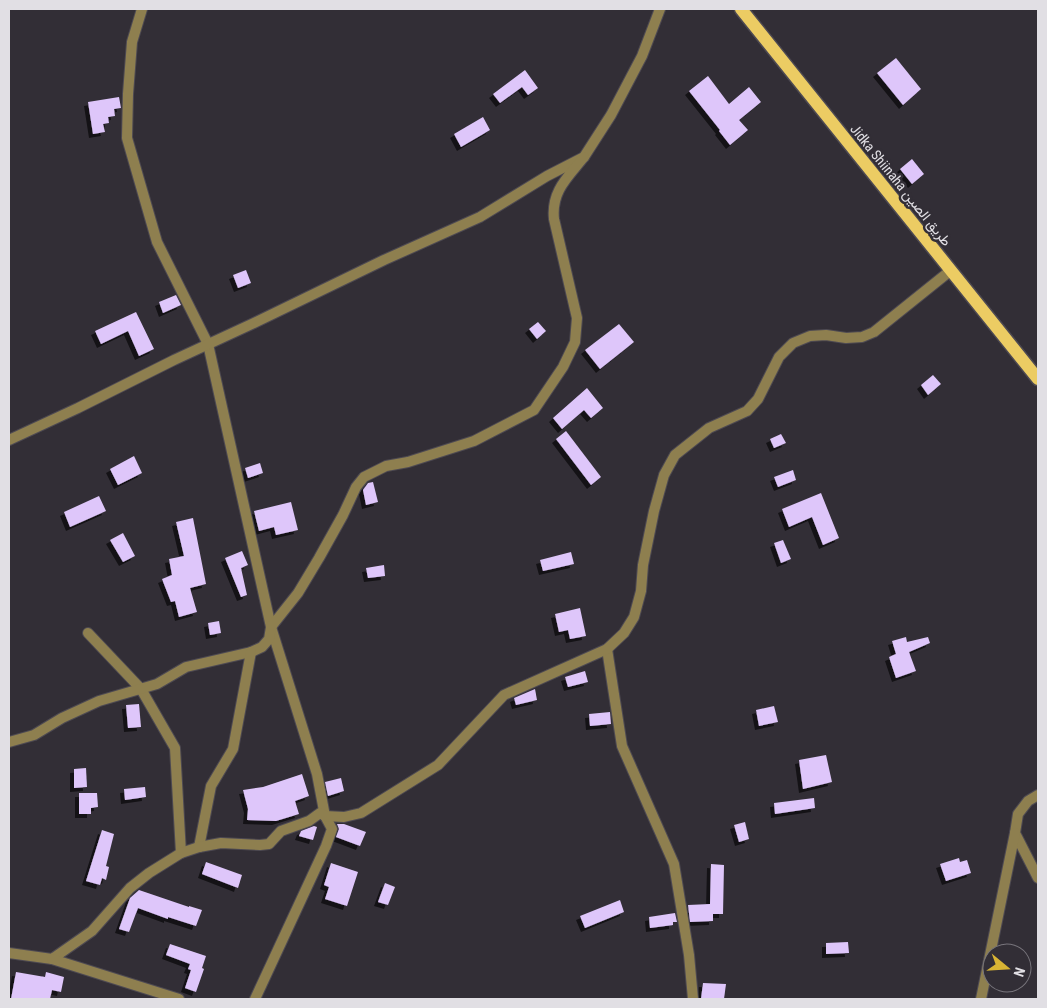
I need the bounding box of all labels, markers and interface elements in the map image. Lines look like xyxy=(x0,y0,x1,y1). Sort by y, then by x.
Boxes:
street label: Jidka Shiinaha طريق الصين xyxy=(846,121,955,250)
north arrow xyxy=(982,943,1032,993)
text: N xyxy=(1010,965,1028,979)

